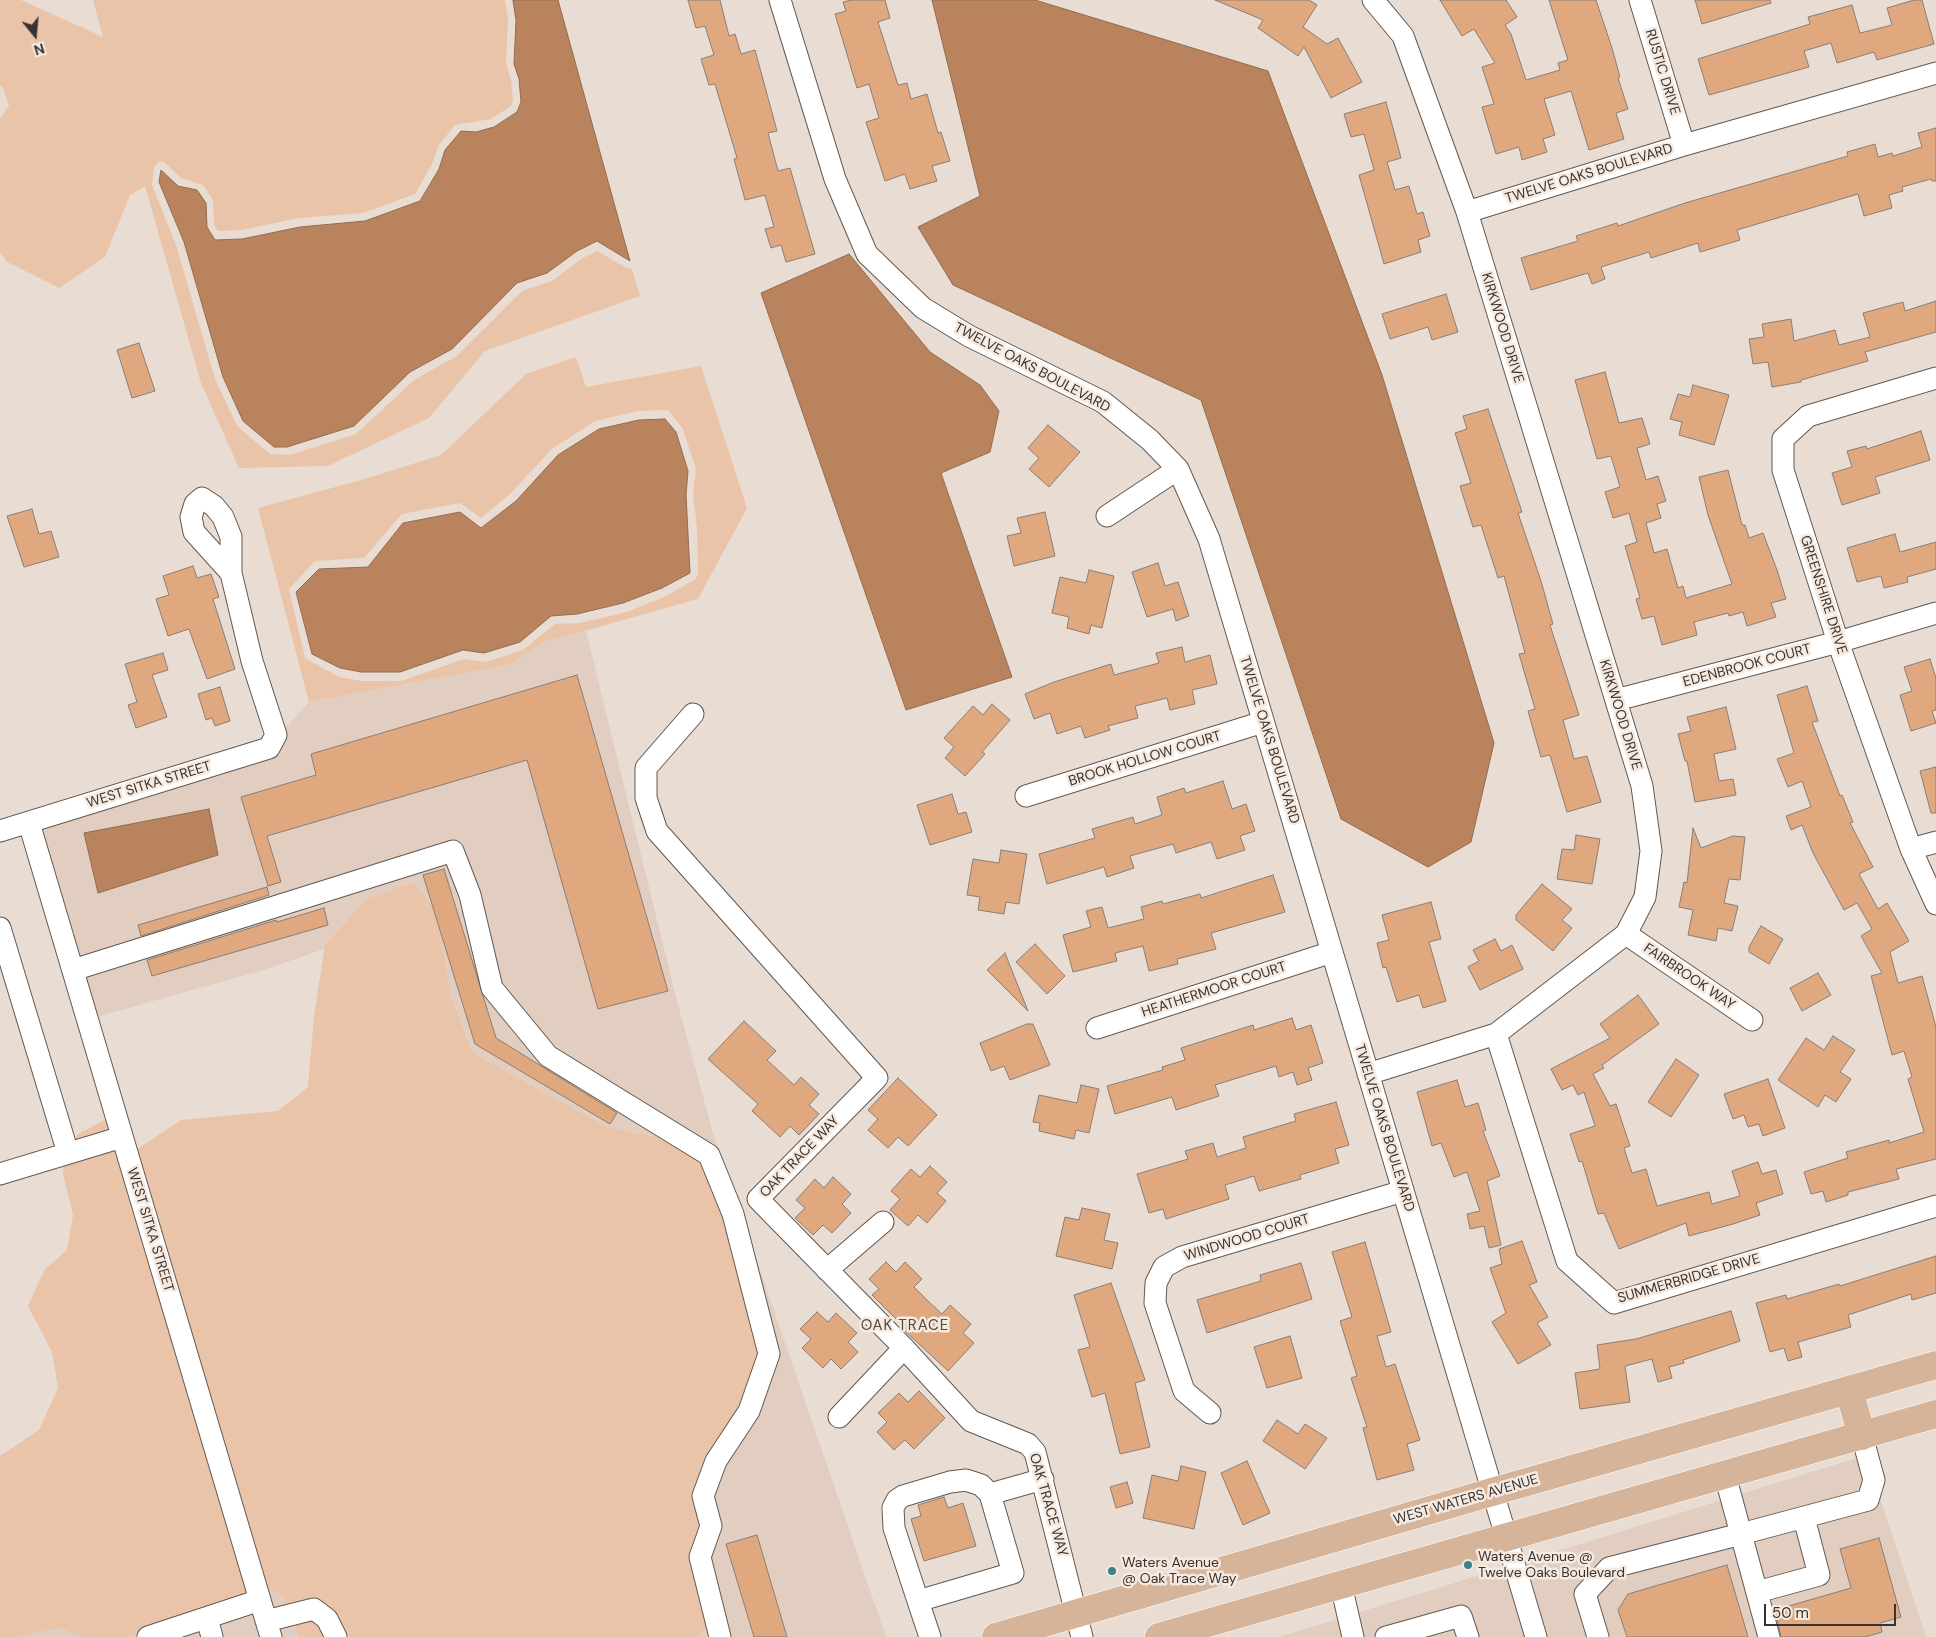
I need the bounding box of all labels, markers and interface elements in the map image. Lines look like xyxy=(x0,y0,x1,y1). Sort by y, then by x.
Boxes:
north arrow xyxy=(10,10,60,60)
street label: RUSTIC DRIVE xyxy=(1641,27,1683,117)
text: N xyxy=(32,39,47,59)
street label: TWELVE OAKS BOULEVARD xyxy=(1503,140,1675,208)
street label: KIRKWOOD DRIVE xyxy=(1477,271,1527,385)
street label: TWELVE OAKS BOULEVARD xyxy=(951,320,1113,416)
street label: GREENSHIRE DRIVE xyxy=(1796,534,1850,656)
street label: EDENBROOK COURT xyxy=(1681,641,1813,691)
street label: TWELVE OAKS BOULEVARD xyxy=(1235,654,1303,826)
street label: KIRKWOOD DRIVE xyxy=(1595,658,1645,772)
street label: BROOK HOLLOW COURT xyxy=(1067,728,1223,790)
street label: WEST SITKA STREET xyxy=(85,758,213,812)
street label: FAIRBROOK WAY xyxy=(1640,940,1738,1014)
street label: HEATHERMOOR COURT xyxy=(1140,959,1288,1021)
street label: TWELVE OAKS BOULEVARD xyxy=(1350,1042,1418,1214)
street label: OAK TRACE WAY xyxy=(757,1113,843,1201)
street label: WEST SITKA STREET xyxy=(123,1166,177,1294)
street label: WINDWOOD COURT xyxy=(1182,1211,1312,1265)
street label: SUMMERBRIDGE DRIVE xyxy=(1616,1251,1762,1307)
district label: OAK TRACE xyxy=(860,1317,950,1335)
street label: OAK TRACE WAY xyxy=(1025,1451,1071,1559)
street label: WEST WATERS AVENUE xyxy=(1392,1471,1540,1529)
place label: Waters Avenue @ Twelve Oaks Boulevard xyxy=(1478,1549,1625,1581)
place label: Waters Avenue @ Oak Trace Way xyxy=(1122,1555,1237,1588)
marker: Waters Avenue @ Twelve Oaks Boulevard xyxy=(1462,1559,1474,1571)
marker: Waters Avenue @ Oak Trace Way xyxy=(1106,1565,1118,1577)
scale bar xyxy=(1766,1594,1898,1626)
text: 50 m xyxy=(1772,1603,1809,1623)

